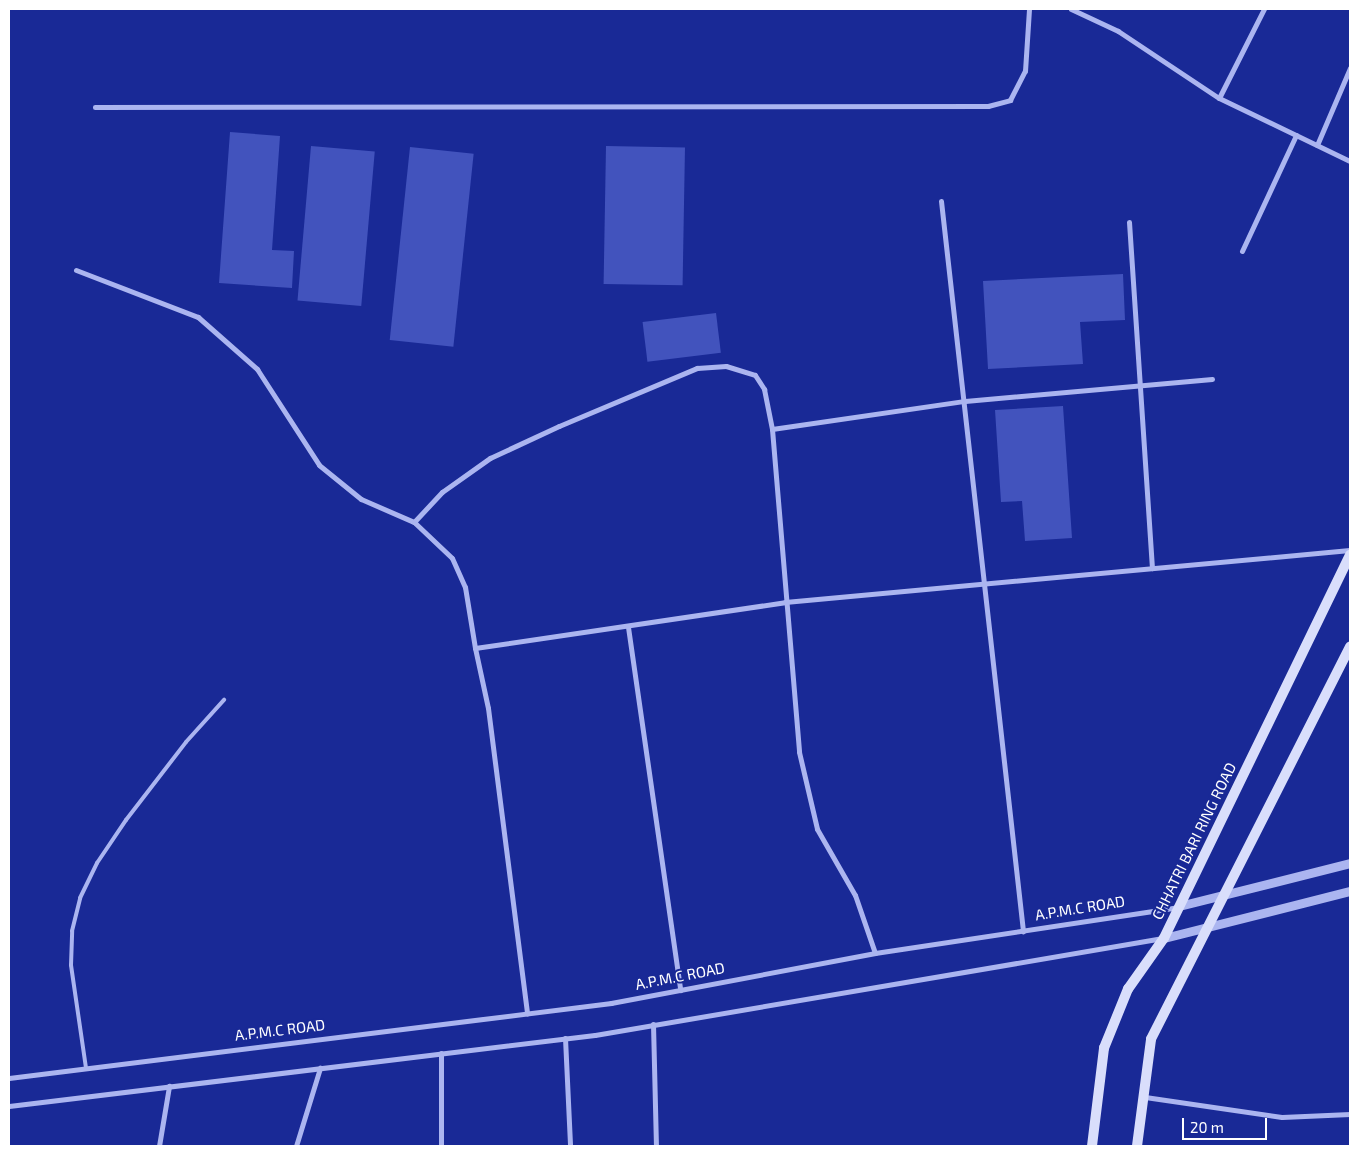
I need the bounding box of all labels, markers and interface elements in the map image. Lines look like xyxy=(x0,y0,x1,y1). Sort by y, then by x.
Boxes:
street label: CHHATRI BARI RING ROAD xyxy=(1148,760,1240,922)
street label: A.P.M.C ROAD xyxy=(1034,892,1126,924)
street label: A.P.M.C ROAD xyxy=(634,958,726,994)
street label: A.P.M.C ROAD xyxy=(234,1016,326,1044)
scale bar xyxy=(1184,1108,1269,1140)
text: 20 m xyxy=(1190,1118,1224,1136)

